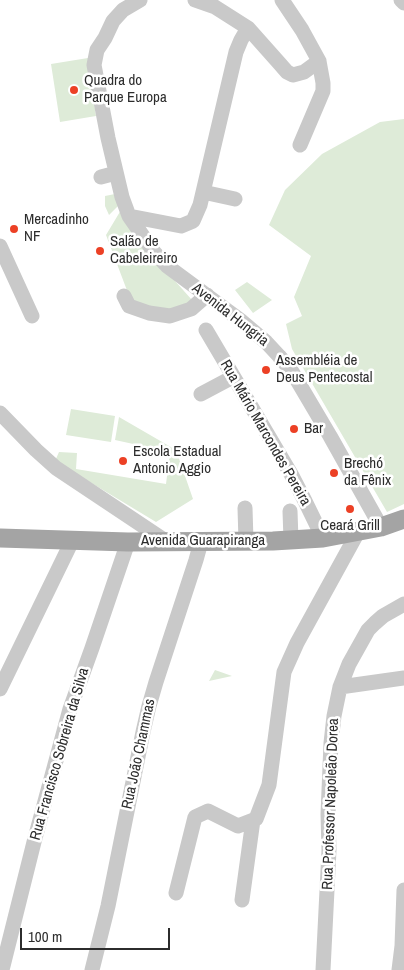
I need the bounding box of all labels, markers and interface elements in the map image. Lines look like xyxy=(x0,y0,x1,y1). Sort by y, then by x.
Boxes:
place label: Quadra do Parque Europa xyxy=(84,72,167,107)
marker: Quadra do Parque Europa xyxy=(68,84,80,96)
place label: Mercadinho NF xyxy=(24,211,89,246)
marker: Mercadinho NF xyxy=(8,223,20,235)
place label: Salão de Cabeleireiro xyxy=(110,233,178,268)
marker: Salão de Cabeleireiro xyxy=(94,245,106,257)
street label: Avenida Hungria xyxy=(188,280,272,350)
place label: Assembléia de Deus Pentecostal xyxy=(276,352,372,387)
street label: Rua Mário Marcondes Pereira xyxy=(216,357,314,509)
marker: Assembléia de Deus Pentecostal xyxy=(260,364,272,376)
place label: Bar xyxy=(304,420,323,438)
marker: Bar xyxy=(288,423,300,435)
place label: Escola Estadual Antonio Aggio xyxy=(133,443,221,478)
marker: Escola Estadual Antonio Aggio xyxy=(117,455,129,467)
place label: Brechó da Fênix xyxy=(344,455,391,490)
marker: Brechó da Fênix xyxy=(328,467,340,479)
marker: Ceará Grill xyxy=(344,503,356,515)
place label: Ceará Grill xyxy=(320,517,380,535)
street label: Avenida Guarapiranga xyxy=(141,532,265,550)
street label: Rua Francisco Sobreira da Silva xyxy=(27,666,93,842)
street label: Rua João Chammas xyxy=(119,697,159,811)
street label: Rua Professor Napoleão Dorea xyxy=(319,718,343,890)
scale bar xyxy=(22,918,172,950)
text: 100 m xyxy=(28,926,62,947)

